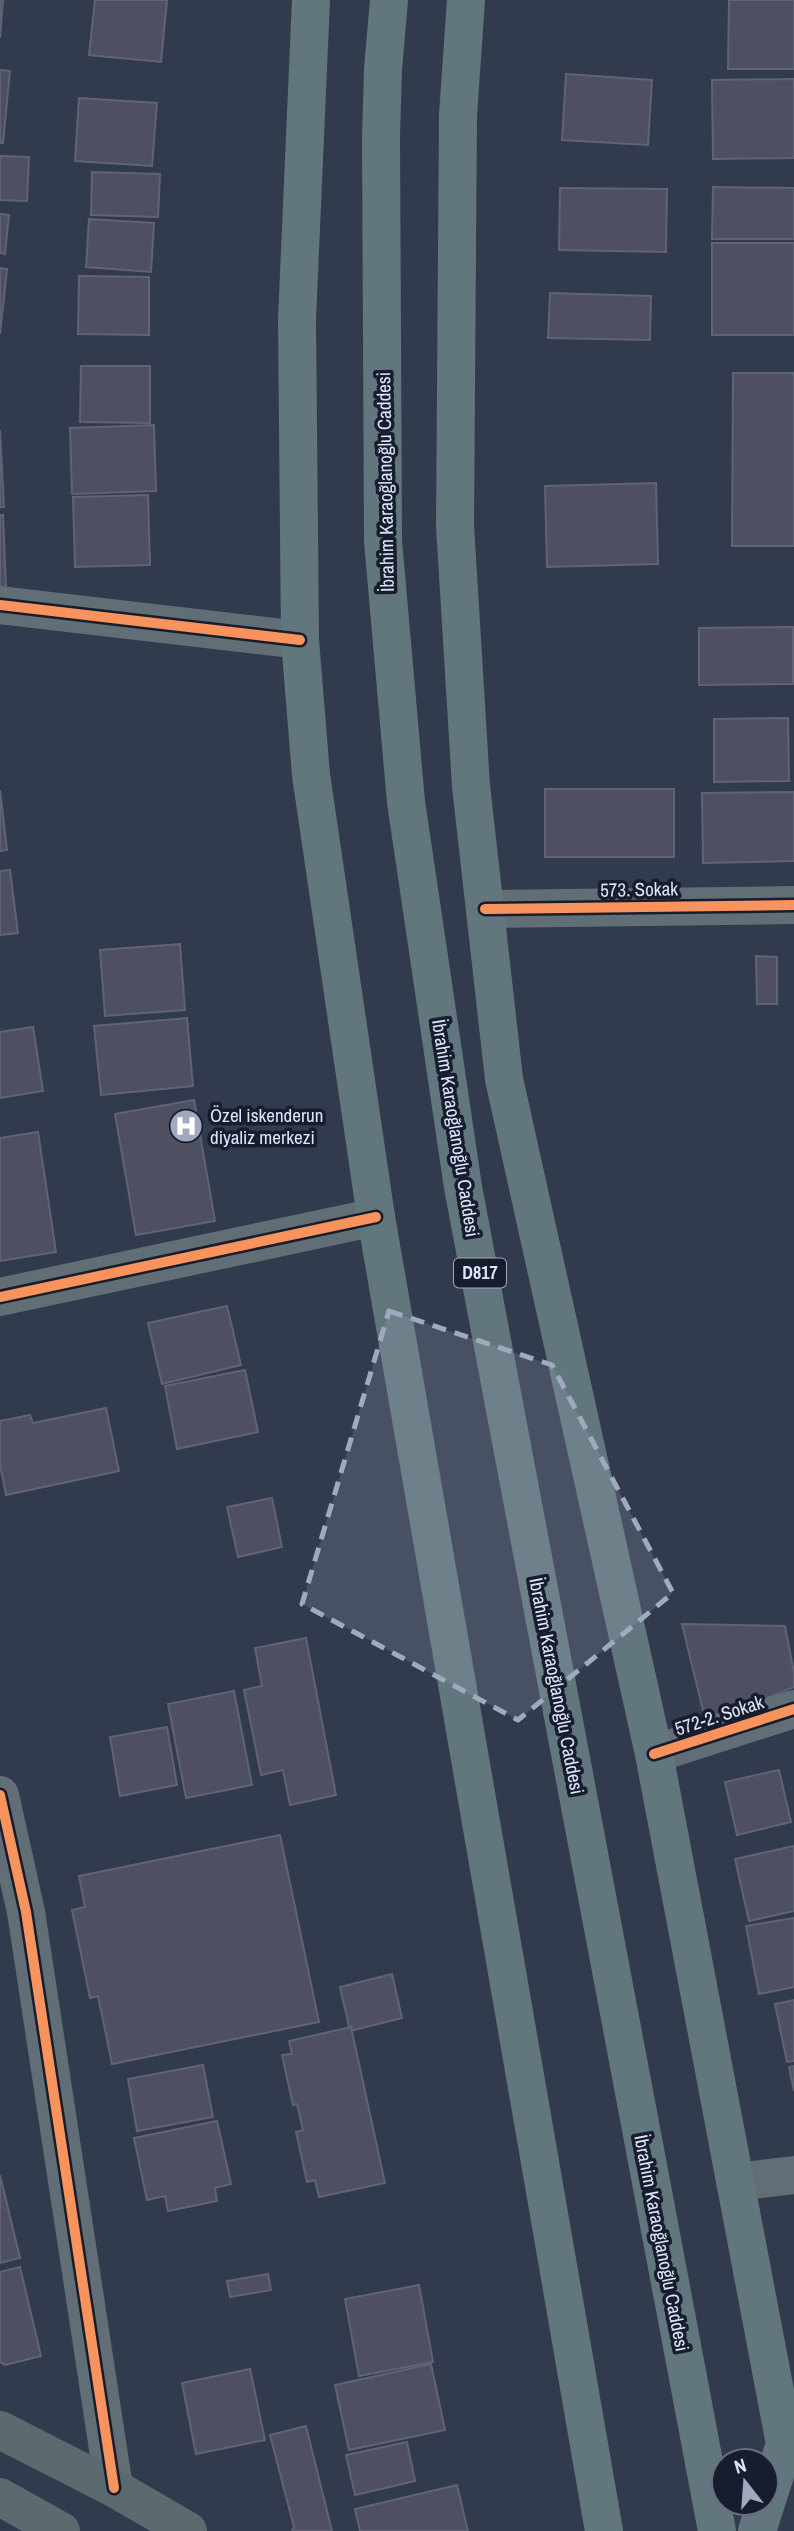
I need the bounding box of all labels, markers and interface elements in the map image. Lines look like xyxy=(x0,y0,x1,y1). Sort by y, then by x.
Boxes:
street label: İbrahim Karaoğlanoğlu Caddesi xyxy=(370,372,400,592)
street label: 573. Sokak xyxy=(600,875,678,903)
street label: İbrahim Karaoğlanoğlu Caddesi xyxy=(426,1017,486,1239)
place label: Özel iskenderun diyaliz merkezi xyxy=(210,1102,323,1150)
hospital icon: Özel iskenderun diyaliz merkezi xyxy=(167,1107,205,1145)
road number: D817 xyxy=(454,1258,506,1288)
street label: İbrahim Karaoğlanoğlu Caddesi xyxy=(523,1576,591,1796)
street label: 572-2. Sokak xyxy=(671,1688,767,1742)
street label: İbrahim Karaoğlanoğlu Caddesi xyxy=(628,2133,696,2353)
north arrow xyxy=(710,2447,780,2517)
text: N xyxy=(731,2452,749,2480)

